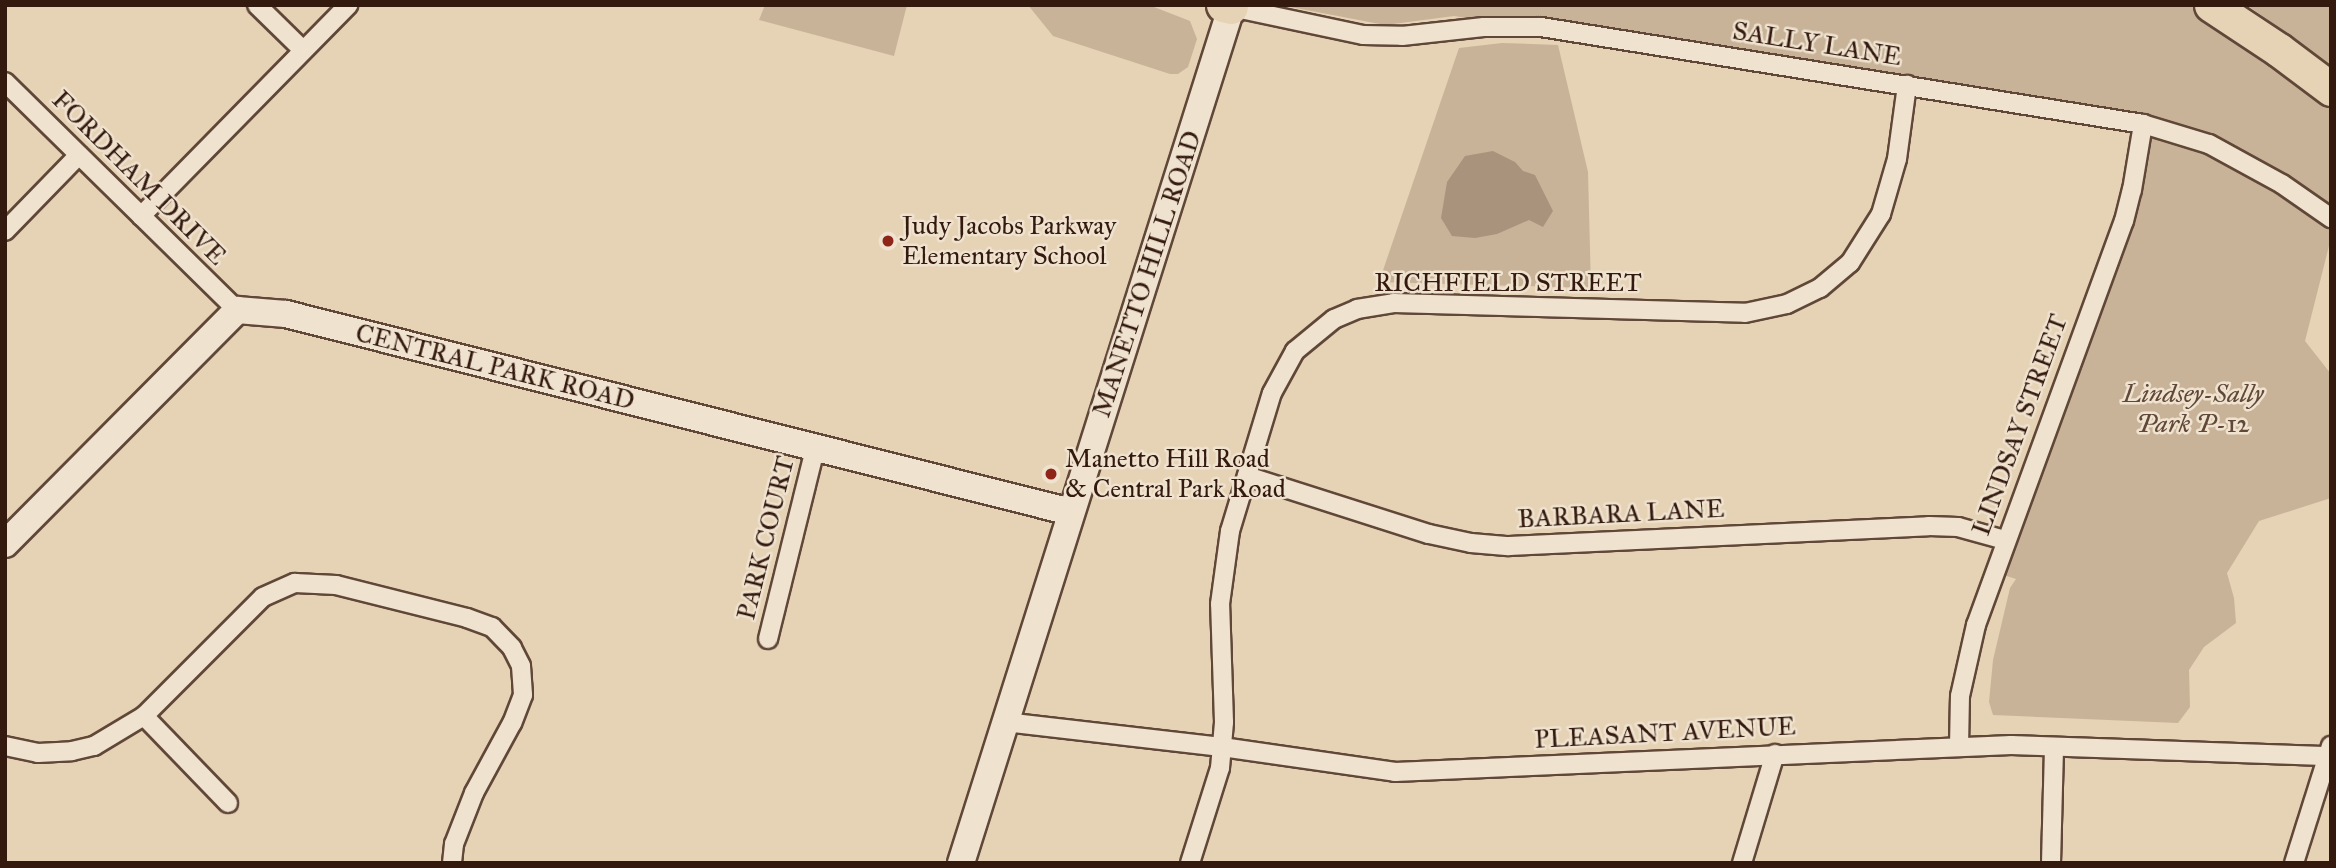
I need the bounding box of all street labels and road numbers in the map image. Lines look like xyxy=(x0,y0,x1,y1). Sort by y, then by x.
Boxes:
street label: SALLY LANE xyxy=(1730,15,1904,73)
street label: FORDHAM DRIVE xyxy=(45,84,233,272)
street label: MANETTO HILL ROAD xyxy=(1086,127,1208,421)
street label: RICHFIELD STREET xyxy=(1374,267,1642,299)
street label: LINDSAY STREET xyxy=(1966,310,2074,540)
street label: CENTRAL PARK ROAD xyxy=(352,317,638,417)
street label: PARK COURT xyxy=(731,453,801,623)
street label: BARBARA LANE xyxy=(1517,493,1725,535)
street label: PLEASANT AVENUE xyxy=(1534,711,1796,755)

